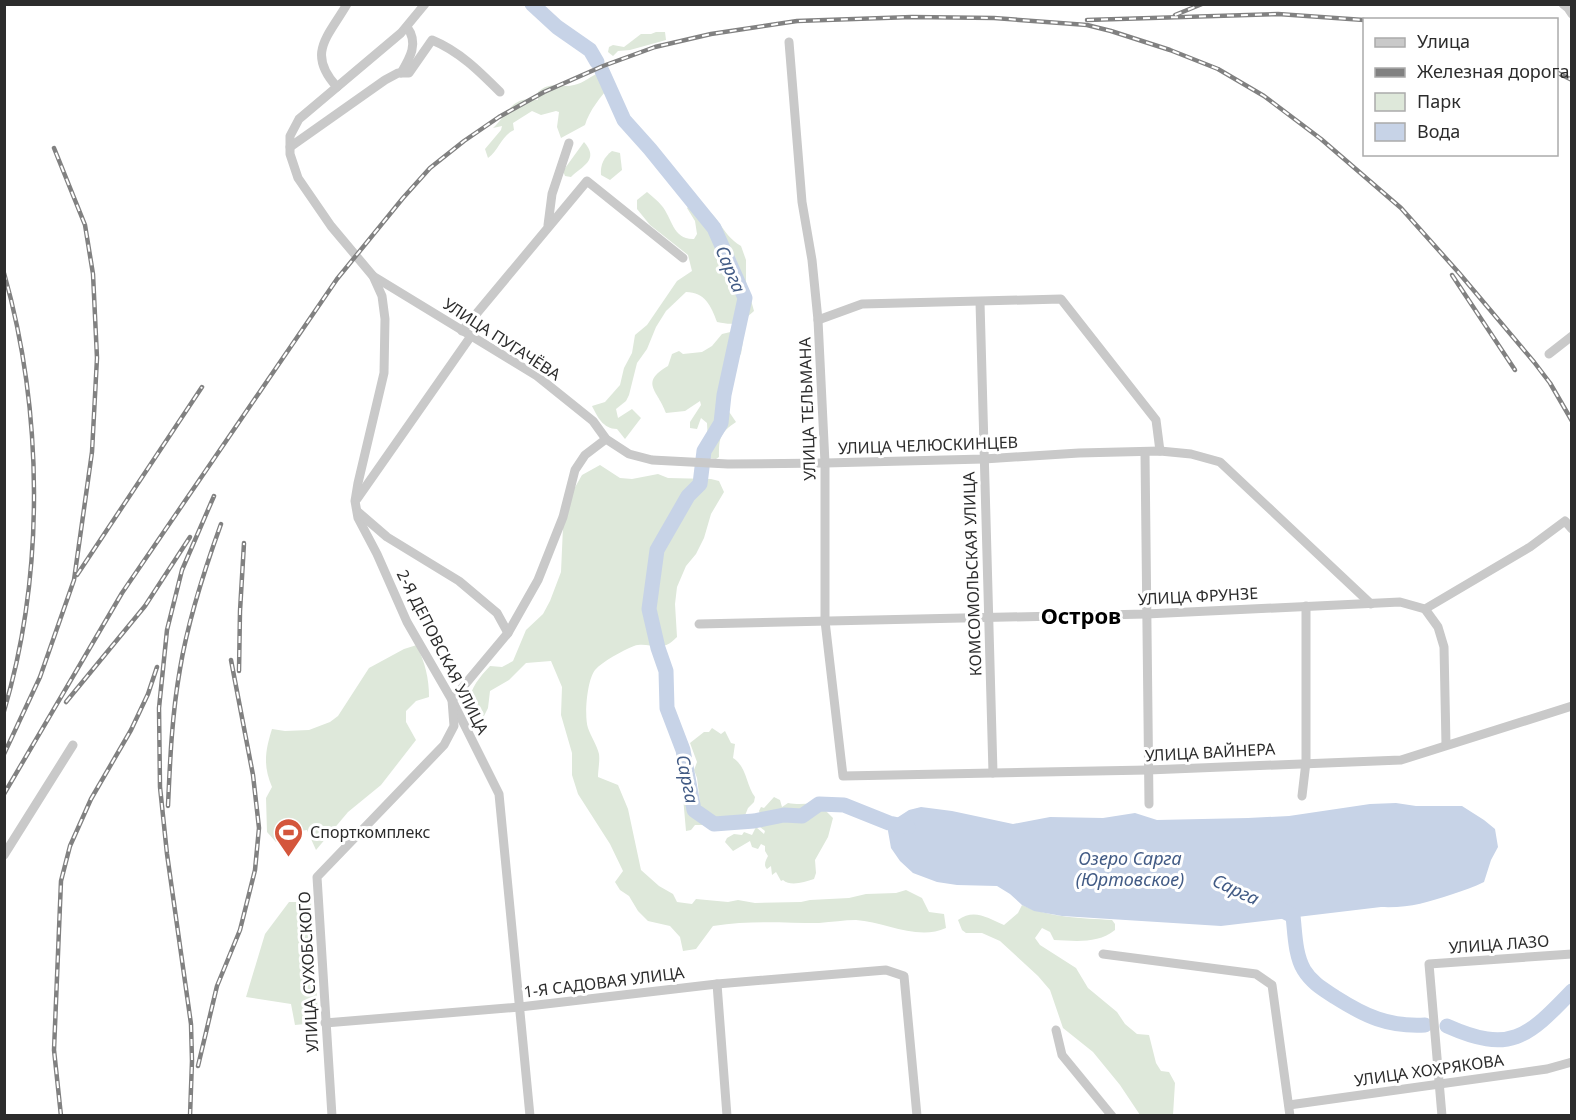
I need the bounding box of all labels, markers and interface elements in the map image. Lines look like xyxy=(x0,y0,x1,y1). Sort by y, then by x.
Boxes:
legend xyxy=(1363,18,1558,156)
text: Улица xyxy=(1417,29,1470,53)
text: Железная дорога xyxy=(1417,59,1569,83)
text: Парк xyxy=(1417,89,1461,113)
text: Вода xyxy=(1417,119,1460,143)
water label: Сарга xyxy=(710,242,752,296)
street label: УЛИЦА ПУГАЧЁВА xyxy=(439,293,566,386)
street label: УЛИЦА ТЕЛЬМАНА xyxy=(793,336,820,481)
street label: УЛИЦА ЧЕЛЮСКИНЦЕВ xyxy=(838,431,1018,459)
street label: КОМСОМОЛЬСКАЯ УЛИЦА xyxy=(957,471,987,677)
street label: 2-Я ДЕПОВСКАЯ УЛИЦА xyxy=(392,566,494,739)
street label: УЛИЦА ФРУНЗЕ xyxy=(1137,582,1259,610)
district label: Остров xyxy=(1041,600,1121,630)
street label: УЛИЦА ВАЙНЕРА xyxy=(1144,738,1277,766)
water label: Сарга xyxy=(671,753,705,805)
sports icon: Спорткомплекс xyxy=(273,816,305,858)
place label: Спорткомплекс xyxy=(310,821,430,843)
water label: Озеро Сарга (Юртовское) xyxy=(1076,846,1184,891)
water label: Сарга xyxy=(1209,868,1263,910)
street label: УЛИЦА СУХОБСКОГО xyxy=(293,891,323,1053)
street label: УЛИЦА ЛАЗО xyxy=(1448,930,1550,958)
street label: 1-Я САДОВАЯ УЛИЦА xyxy=(522,961,686,1003)
street label: УЛИЦА ХОХРЯКОВА xyxy=(1353,1049,1506,1091)

